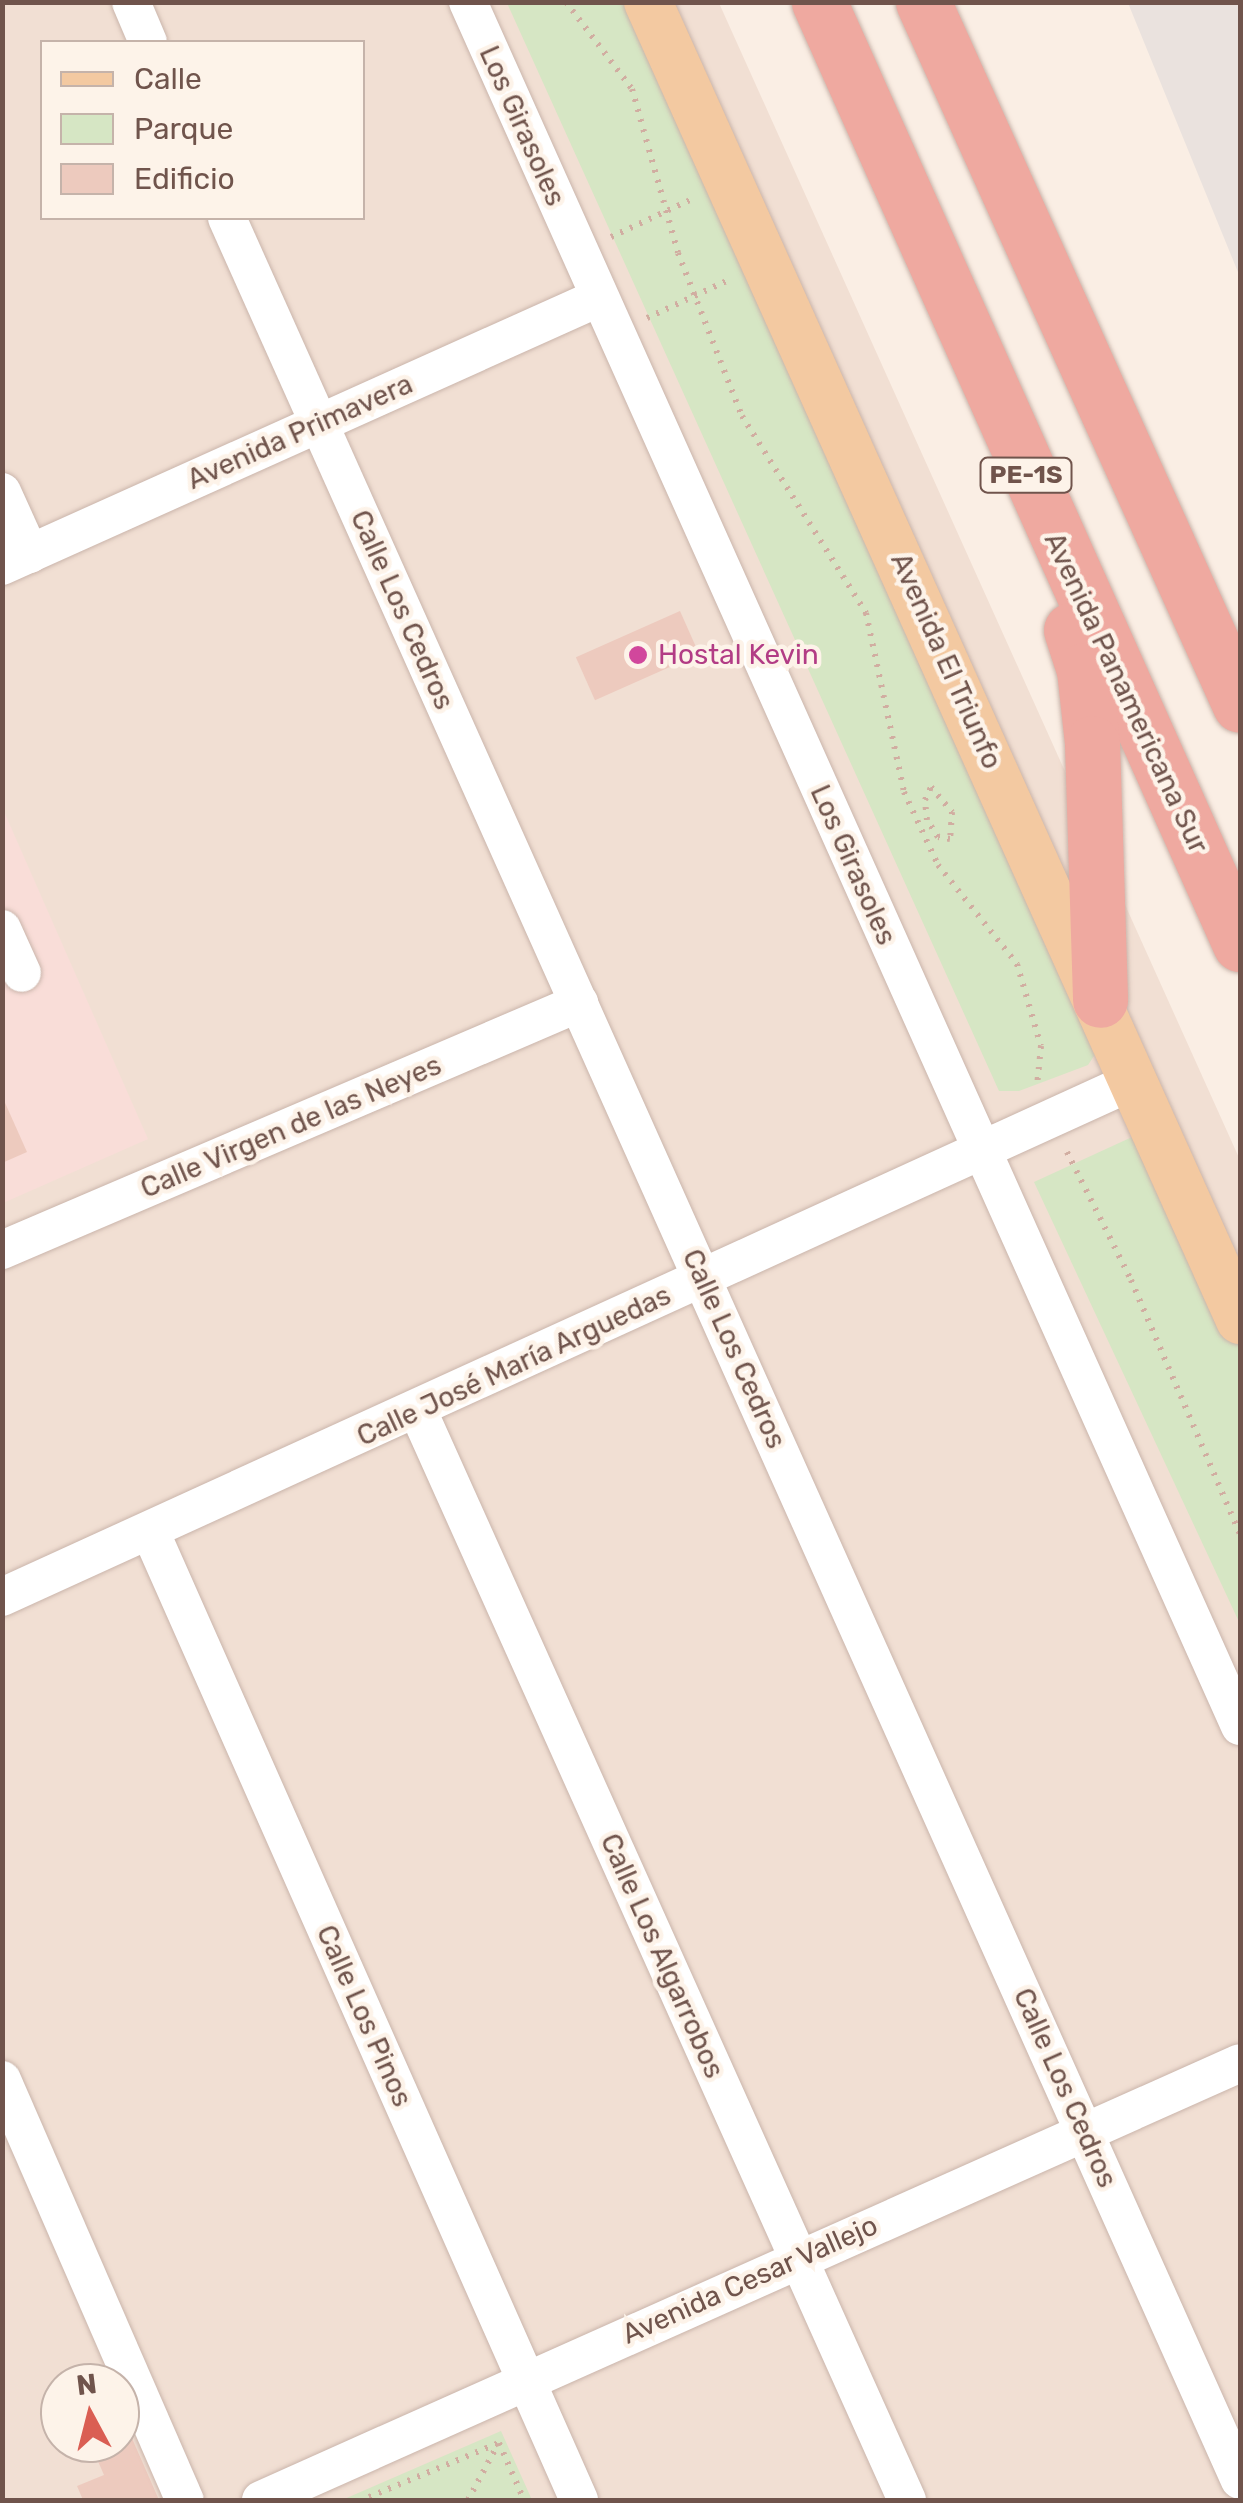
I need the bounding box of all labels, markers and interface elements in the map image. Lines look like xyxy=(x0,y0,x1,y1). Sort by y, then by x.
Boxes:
legend xyxy=(40,40,365,220)
street label: Los Girasoles xyxy=(472,41,572,211)
text: Calle xyxy=(134,61,202,97)
text: Parque xyxy=(134,111,233,147)
text: Edificio xyxy=(134,161,235,197)
street label: Avenida Primavera xyxy=(182,367,418,497)
road number: PE-1S xyxy=(978,455,1074,495)
street label: Calle Los Cedros xyxy=(343,505,461,715)
street label: Avenida Panamericana Sur xyxy=(1037,527,1215,859)
street label: Avenida El Triunfo xyxy=(883,548,1009,774)
place label: Hostal Kevin xyxy=(658,638,819,672)
marker: Hostal Kevin xyxy=(627,644,649,666)
street label: Los Girasoles xyxy=(803,780,903,950)
street label: Calle Virgen de las Neyes xyxy=(135,1048,447,1206)
street label: Calle Los Cedros xyxy=(675,1244,793,1454)
street label: Calle José María Arguedas xyxy=(351,1278,677,1454)
street label: Calle Los Algarrobos xyxy=(593,1828,731,2084)
street label: Calle Los Pinos xyxy=(309,1920,419,2112)
street label: Calle Los Cedros xyxy=(1006,1983,1124,2193)
street label: Avenida Cesar Vallejo xyxy=(616,2208,884,2352)
north arrow xyxy=(40,2363,140,2463)
text: N xyxy=(75,2367,99,2402)

